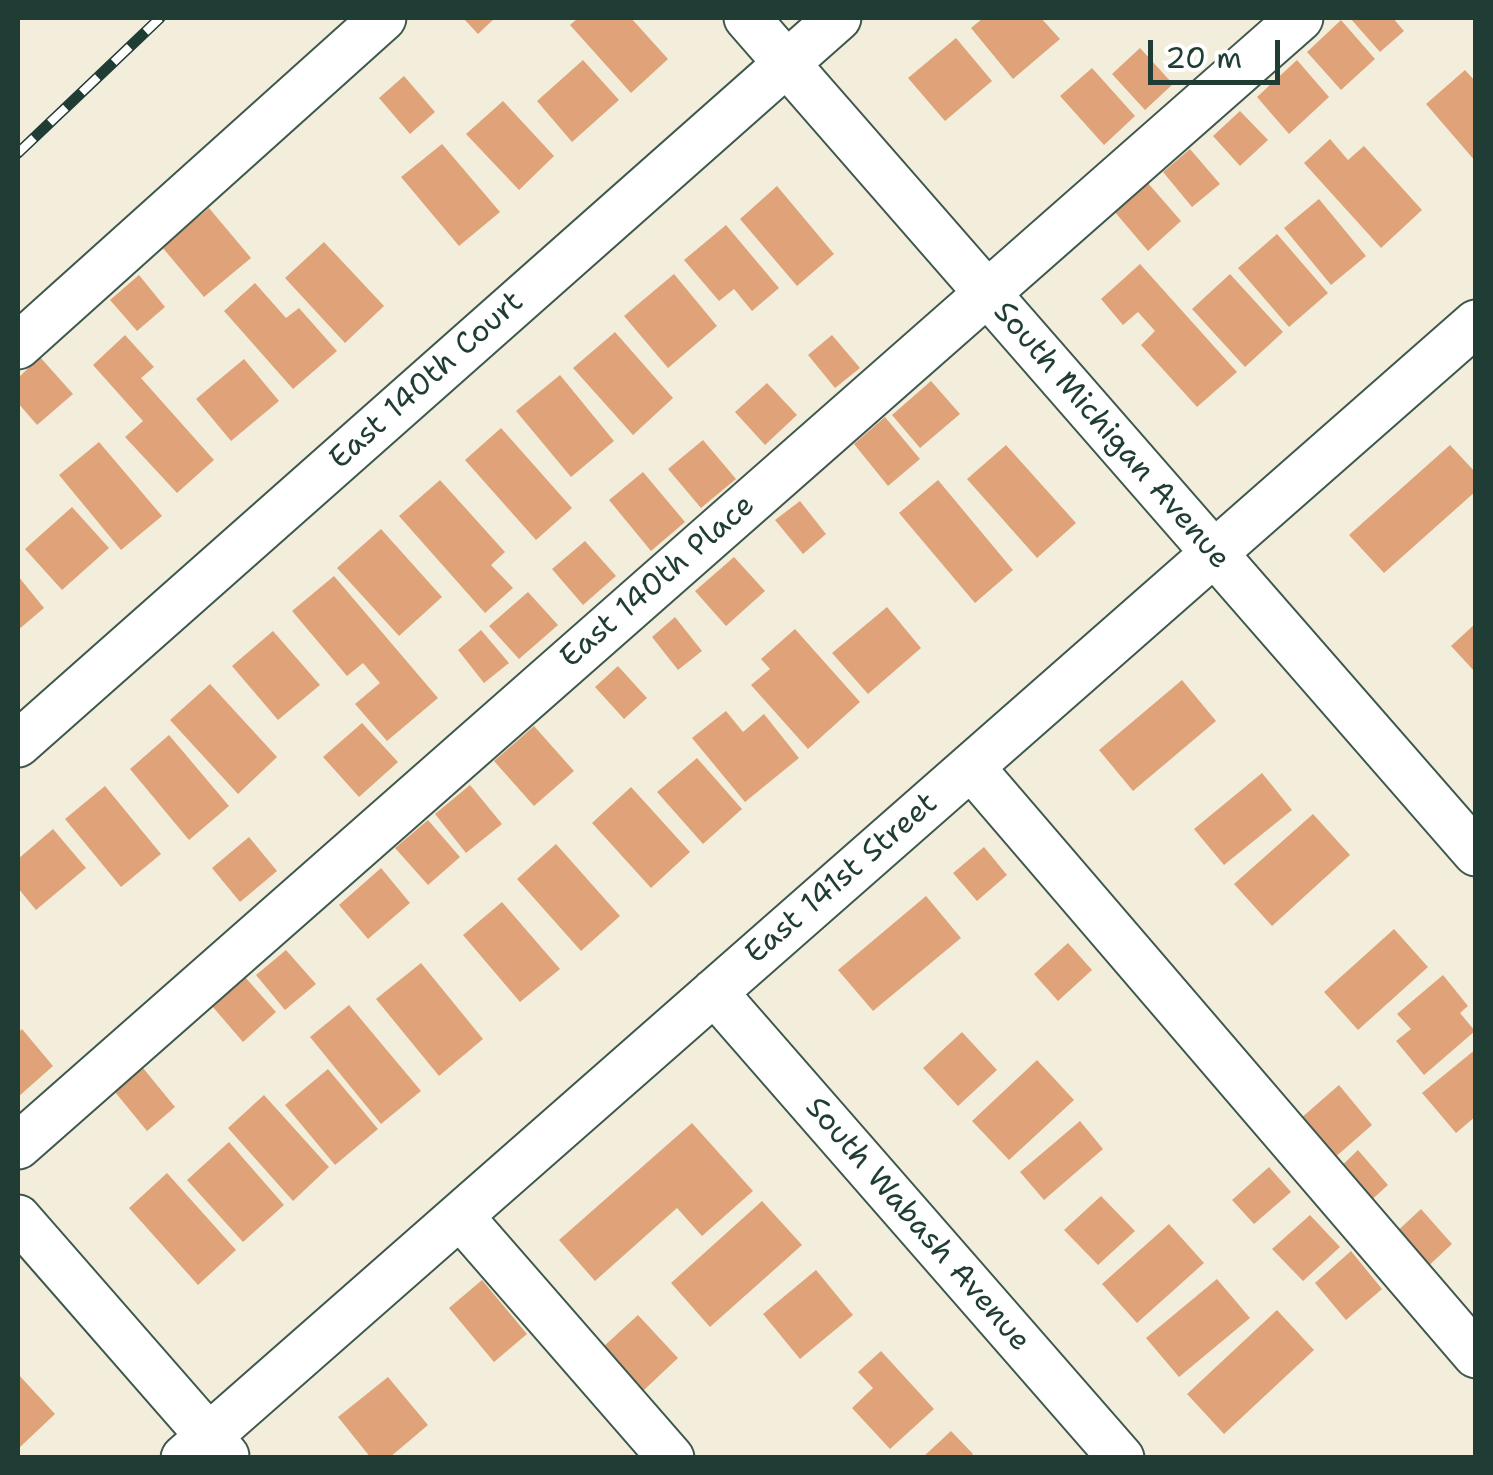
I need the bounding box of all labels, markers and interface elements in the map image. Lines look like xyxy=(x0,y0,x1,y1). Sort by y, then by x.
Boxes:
scale bar xyxy=(1153,20,1286,82)
text: 20 m xyxy=(1165,37,1242,78)
street label: East 140th Court xyxy=(323,285,531,477)
street label: South Michigan Avenue xyxy=(985,295,1237,577)
street label: East 140th Place xyxy=(554,488,762,676)
street label: East 141st Street xyxy=(739,786,945,972)
street label: South Wabash Avenue xyxy=(797,1091,1037,1359)

